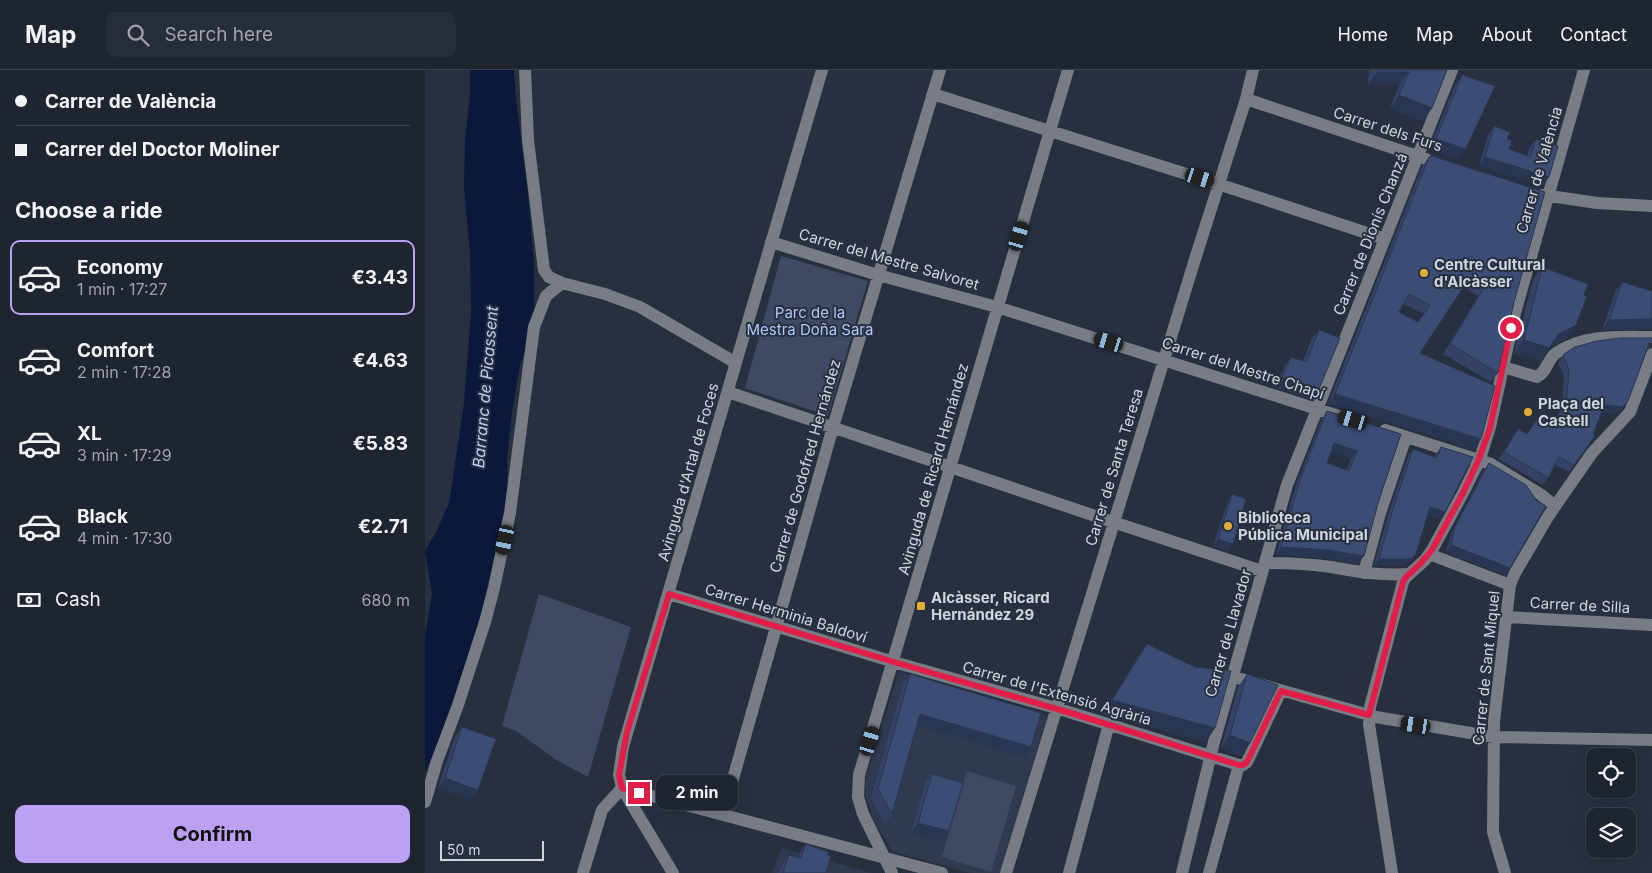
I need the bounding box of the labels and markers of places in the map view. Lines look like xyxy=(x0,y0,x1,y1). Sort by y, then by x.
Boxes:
place label: Centre Cultural d'Alcàsser xyxy=(1434,255,1545,291)
marker: Centre Cultural d'Alcàsser xyxy=(1418,267,1430,279)
place label: Plaça del Castell xyxy=(1538,394,1604,430)
marker: Plaça del Castell xyxy=(1522,406,1534,418)
place label: Biblioteca Pública Municipal xyxy=(1238,508,1368,544)
marker: Biblioteca Pública Municipal xyxy=(1222,520,1234,532)
place label: Alcàsser, Ricard Hernández 29 xyxy=(931,588,1050,624)
marker: Alcàsser, Ricard Hernández 29 xyxy=(915,600,927,612)

